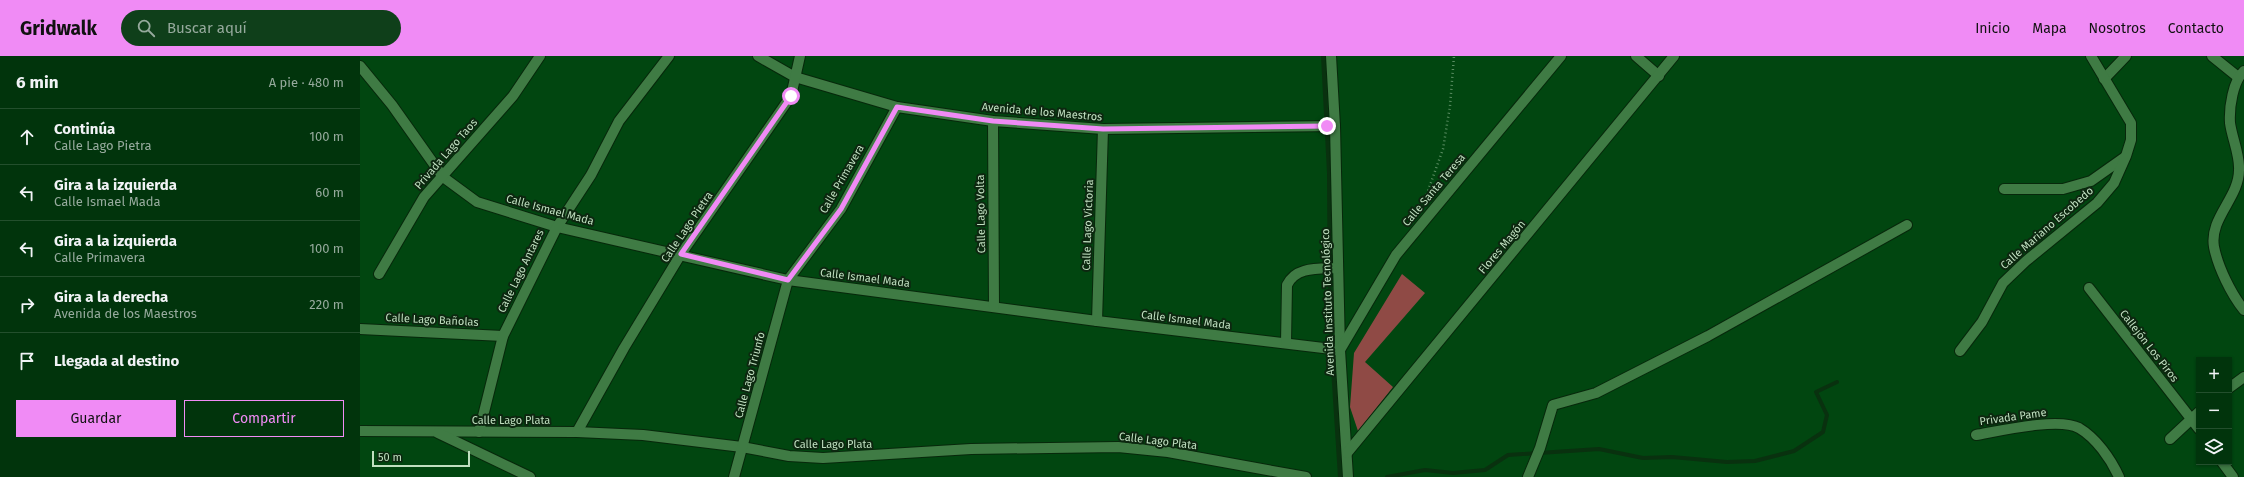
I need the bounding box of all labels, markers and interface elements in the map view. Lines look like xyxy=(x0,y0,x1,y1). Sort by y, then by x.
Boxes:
search box xyxy=(121,10,401,46)
text: Gridwalk xyxy=(20,17,97,40)
icon: search xyxy=(135,17,157,39)
text: Buscar aquí xyxy=(167,19,247,37)
text: Inicio xyxy=(1975,20,2010,37)
text: Mapa xyxy=(2032,20,2067,37)
text: Nosotros xyxy=(2089,20,2146,37)
text: Contacto xyxy=(2168,20,2224,37)
text: 6 min xyxy=(16,72,59,93)
text: A pie · 480 m xyxy=(269,75,344,90)
route start xyxy=(782,87,800,105)
street label: Avenida de los Maestros xyxy=(981,100,1103,124)
street label: Privada Lago Taos xyxy=(412,116,480,192)
route end xyxy=(1318,117,1336,135)
text: Continúa xyxy=(54,120,115,138)
icon: ahead xyxy=(16,126,38,148)
text: 100 m xyxy=(309,129,344,144)
text: Calle Lago Pietra xyxy=(54,138,152,153)
street label: Calle Primavera xyxy=(817,142,867,216)
street label: Calle Santa Teresa xyxy=(1400,151,1468,229)
street label: Calle Lago Volta xyxy=(974,175,988,253)
text: Gira a la izquierda xyxy=(54,176,177,194)
street label: Calle Lago Victoria xyxy=(1080,179,1096,271)
icon: left xyxy=(16,182,38,204)
street label: Calle Mariano Escobedo xyxy=(1998,184,2096,272)
text: 60 m xyxy=(315,185,344,200)
street label: Calle Lago Pietra xyxy=(659,189,716,265)
street label: Calle Ismael Mada xyxy=(505,192,595,228)
text: Calle Ismael Mada xyxy=(54,194,161,209)
street label: Flores Magón xyxy=(1476,218,1528,276)
street label: Calle Lago Antares xyxy=(495,227,547,315)
street label: Avenida Instituto Tecnológico xyxy=(1319,228,1337,376)
text: Gira a la izquierda xyxy=(54,232,177,250)
icon: left xyxy=(16,238,38,260)
text: 100 m xyxy=(309,241,344,256)
text: Calle Primavera xyxy=(54,250,145,265)
street label: Calle Ismael Mada xyxy=(819,266,911,290)
text: Gira a la derecha xyxy=(54,288,168,306)
icon: right xyxy=(16,294,38,316)
text: 220 m xyxy=(309,297,344,312)
text: Avenida de los Maestros xyxy=(54,306,197,321)
street label: Callejón Los Piros xyxy=(2117,307,2181,385)
street label: Calle Ismael Mada xyxy=(1140,308,1232,332)
street label: Calle Lago Bañolas xyxy=(385,311,479,329)
street label: Calle Lago Triunfo xyxy=(732,330,768,420)
icon: arrive xyxy=(16,350,38,372)
text: Llegada al destino xyxy=(54,352,179,370)
map controls xyxy=(2196,357,2232,465)
button: + xyxy=(2196,357,2232,393)
button: − xyxy=(2196,393,2232,429)
button: Guardar xyxy=(16,400,176,437)
button: Compartir xyxy=(184,400,344,437)
street label: Privada Pame xyxy=(1979,406,2047,428)
street label: Calle Lago Plata xyxy=(472,414,550,427)
button: layers xyxy=(2196,429,2232,465)
street label: Calle Lago Plata xyxy=(1118,430,1198,452)
street label: Calle Lago Plata xyxy=(794,438,872,451)
scale bar xyxy=(372,449,470,468)
text: 50 m xyxy=(378,451,402,464)

